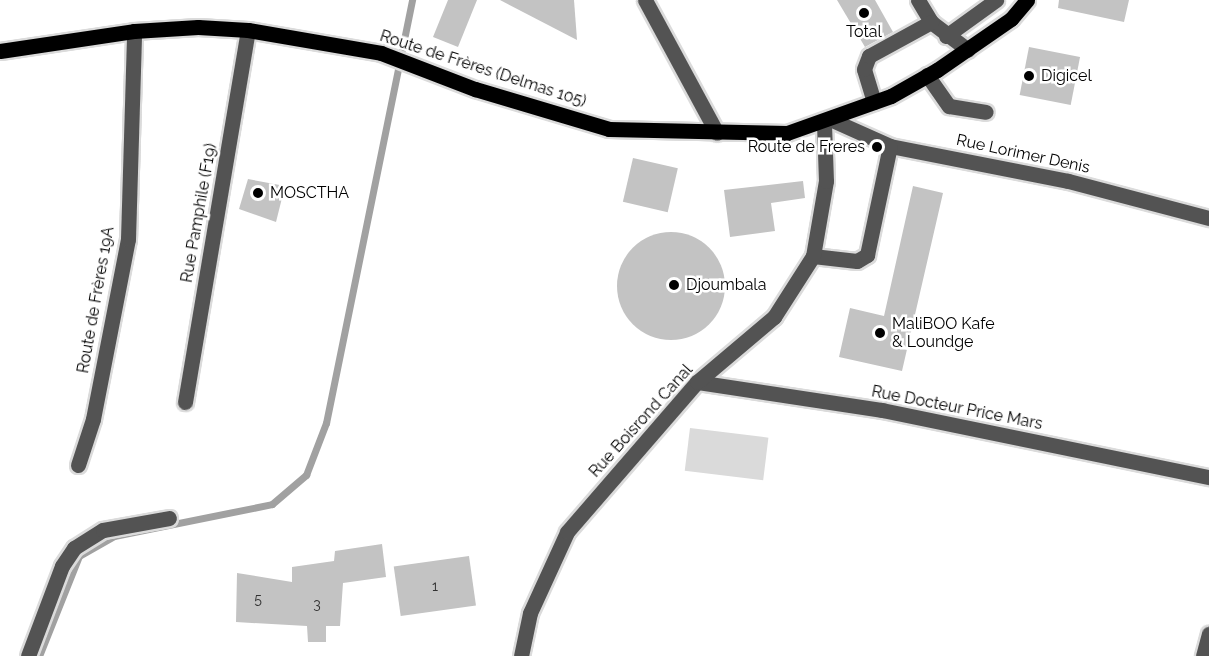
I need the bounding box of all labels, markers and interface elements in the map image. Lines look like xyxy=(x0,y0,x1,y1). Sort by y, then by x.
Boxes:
marker: Total xyxy=(857,6,871,20)
place label: Total xyxy=(846,22,882,42)
street label: Route de Frères (Delmas 105) xyxy=(377,27,589,111)
place label: Digicel xyxy=(1041,66,1092,86)
marker: Digicel xyxy=(1022,69,1036,83)
street label: Rue Lorimer Denis xyxy=(954,130,1092,178)
place label: Route de Freres xyxy=(748,137,865,157)
marker: Route de Freres xyxy=(870,140,884,154)
street label: Rue Pamphile (F19) xyxy=(177,142,221,284)
place label: MOSCTHA xyxy=(270,183,349,203)
marker: MOSCTHA xyxy=(251,186,265,200)
street label: Route de Frères 19A xyxy=(74,225,118,375)
place label: Djoumbala xyxy=(686,275,766,295)
marker: Djoumbala xyxy=(667,278,681,292)
place label: MaliBOO Kafe & Loundge xyxy=(892,314,995,352)
marker: MaliBOO Kafe & Loundge xyxy=(873,326,887,340)
street label: Rue Boisrond Canal xyxy=(585,361,697,481)
street label: Rue Docteur Price Mars xyxy=(870,382,1044,434)
house number: 1 xyxy=(432,578,438,594)
house number: 5 xyxy=(254,591,262,607)
house number: 3 xyxy=(313,596,321,612)

